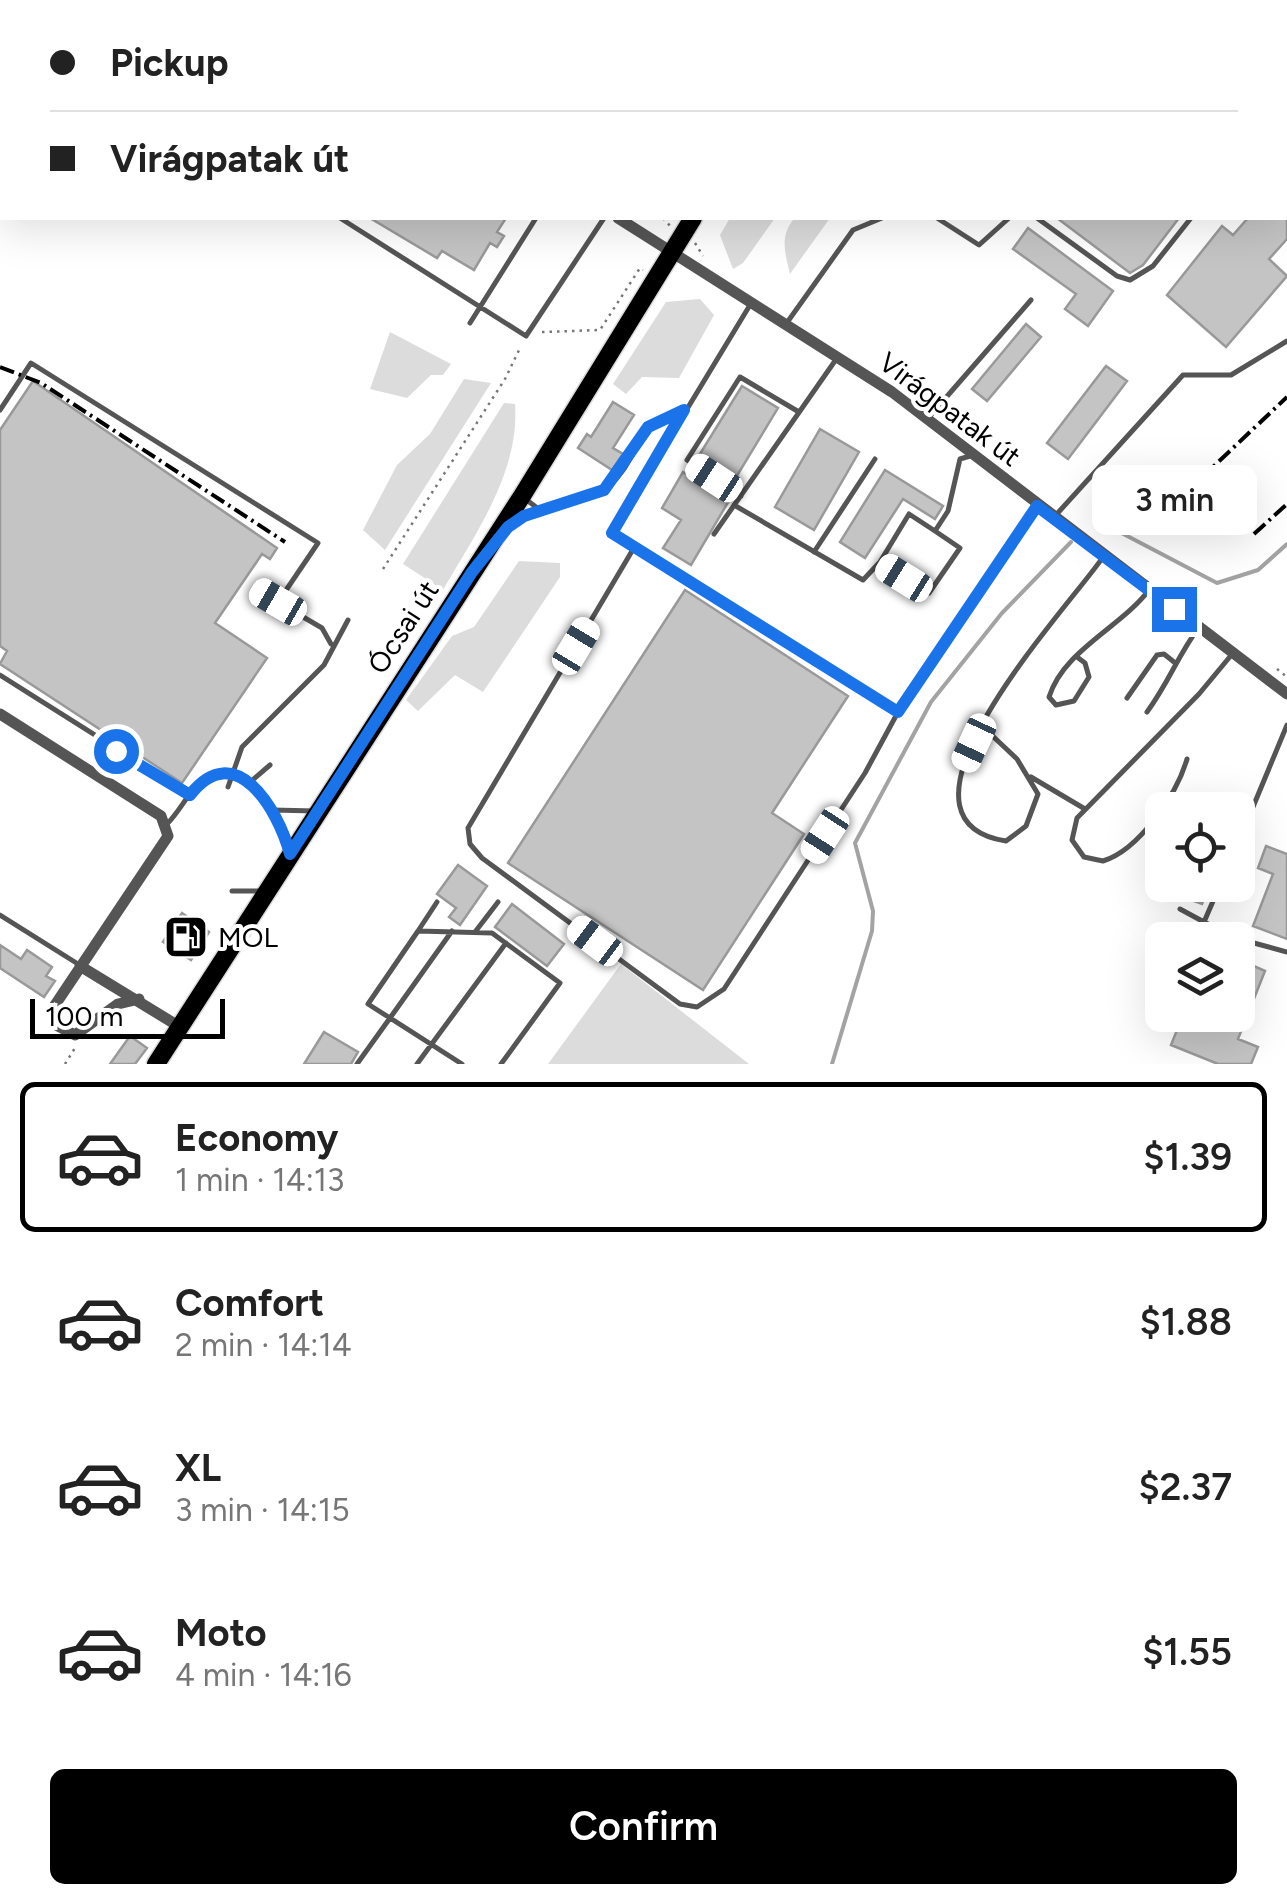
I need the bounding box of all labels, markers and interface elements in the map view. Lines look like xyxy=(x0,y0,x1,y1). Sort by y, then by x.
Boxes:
text: Pickup xyxy=(110,40,228,86)
text: Virágpatak út xyxy=(110,136,349,182)
street label: Virágpatak út xyxy=(873,345,1027,473)
car xyxy=(681,449,747,507)
callout: 3 min xyxy=(1092,464,1256,534)
text: 3 min xyxy=(1135,481,1214,519)
car xyxy=(871,549,937,607)
car xyxy=(245,574,311,630)
street label: Ócsai út xyxy=(360,574,446,680)
route end xyxy=(1152,587,1197,632)
car xyxy=(548,613,604,679)
car xyxy=(948,709,1000,777)
route start xyxy=(94,729,139,774)
map controls xyxy=(1145,792,1255,1032)
button: locate xyxy=(1145,792,1255,902)
car xyxy=(796,802,854,868)
car xyxy=(562,911,628,971)
fuel station icon: MOL xyxy=(163,914,209,960)
place label: MOL xyxy=(218,920,278,954)
button: layers xyxy=(1145,922,1255,1032)
scale bar xyxy=(30,994,225,1038)
text: 100 m xyxy=(45,999,123,1033)
icon: car xyxy=(55,1112,145,1202)
text: Economy xyxy=(175,1115,338,1161)
text: $1.39 xyxy=(1143,1134,1232,1180)
text: 1 min · 14:13 xyxy=(175,1161,344,1199)
icon: car xyxy=(55,1277,145,1367)
text: Comfort xyxy=(175,1280,324,1326)
text: $1.88 xyxy=(1139,1299,1232,1345)
text: 2 min · 14:14 xyxy=(175,1326,352,1364)
icon: car xyxy=(55,1442,145,1532)
text: XL xyxy=(175,1445,221,1491)
text: $2.37 xyxy=(1139,1464,1232,1510)
text: 3 min · 14:15 xyxy=(175,1491,350,1529)
icon: car xyxy=(55,1607,145,1697)
text: Moto xyxy=(175,1610,267,1656)
text: $1.55 xyxy=(1142,1629,1232,1675)
text: 4 min · 14:16 xyxy=(175,1656,352,1694)
button: Confirm xyxy=(50,1769,1237,1884)

